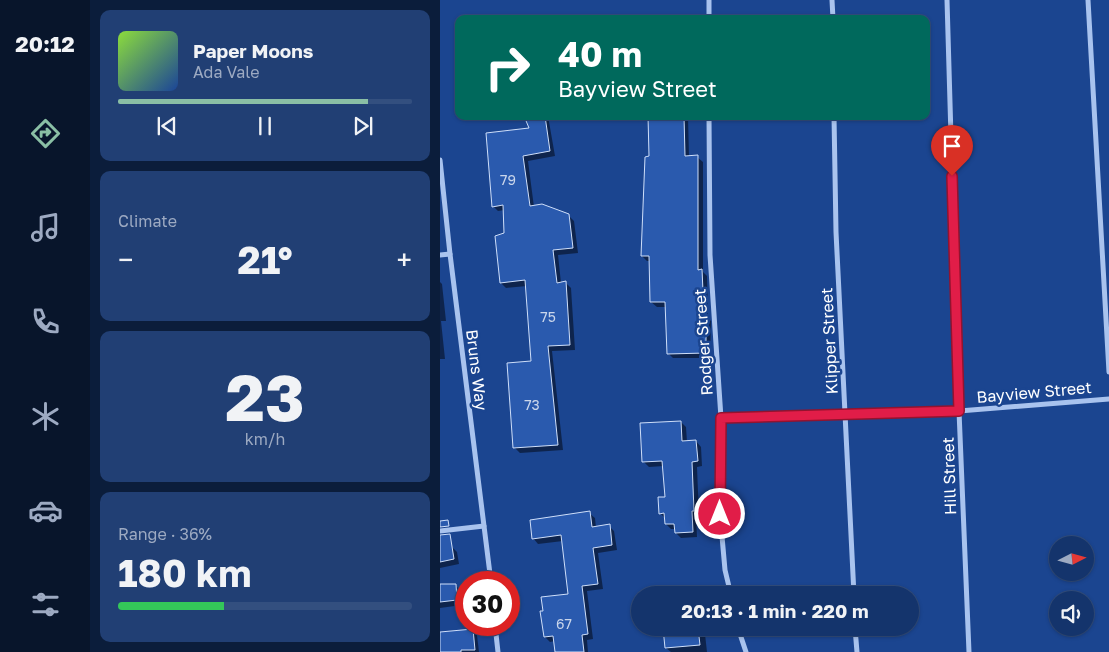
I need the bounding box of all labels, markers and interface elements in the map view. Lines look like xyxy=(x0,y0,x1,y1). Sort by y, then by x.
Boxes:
text: 20:12 xyxy=(15,30,75,57)
text: 40 m xyxy=(558,33,642,75)
icon: right xyxy=(475,35,540,100)
text: Paper Moons xyxy=(193,39,313,62)
text: Ada Vale xyxy=(193,62,259,82)
text: Bayview Street xyxy=(558,75,717,102)
icon: previous xyxy=(153,112,181,140)
icon: pause xyxy=(251,112,279,140)
icon: next xyxy=(349,112,377,140)
icon: directions xyxy=(28,116,63,151)
pin xyxy=(931,125,973,176)
icon: arrive xyxy=(938,132,966,160)
house number: 79 xyxy=(500,171,516,188)
icon: music xyxy=(28,210,63,245)
text: Climate xyxy=(118,211,177,231)
text: 21° xyxy=(238,237,293,282)
text: − xyxy=(118,243,133,276)
text: + xyxy=(397,243,412,276)
street label: Klipper Street xyxy=(816,287,842,395)
street label: Rodger Street xyxy=(689,288,717,396)
icon: phone xyxy=(28,304,63,339)
house number: 75 xyxy=(540,308,556,325)
street label: Bruns Way xyxy=(462,328,492,412)
text: 23 xyxy=(225,357,305,435)
street label: Bayview Street xyxy=(976,377,1092,407)
house number: 73 xyxy=(524,396,540,413)
icon: climate xyxy=(28,399,63,434)
text: km/h xyxy=(245,429,285,449)
street label: Hill Street xyxy=(938,437,960,515)
position arrow xyxy=(693,487,745,539)
icon: car xyxy=(28,493,63,528)
text: Range · 36% xyxy=(118,524,212,544)
north arrow xyxy=(1049,536,1094,581)
map controls xyxy=(1049,536,1094,636)
text: 180 km xyxy=(118,550,251,595)
speed limit sign: 30 xyxy=(455,571,520,636)
icon: filters xyxy=(28,587,63,622)
button: sound xyxy=(1049,591,1094,636)
text: 20:13 · 1 min · 220 m xyxy=(681,599,869,622)
house number: 67 xyxy=(556,615,572,632)

